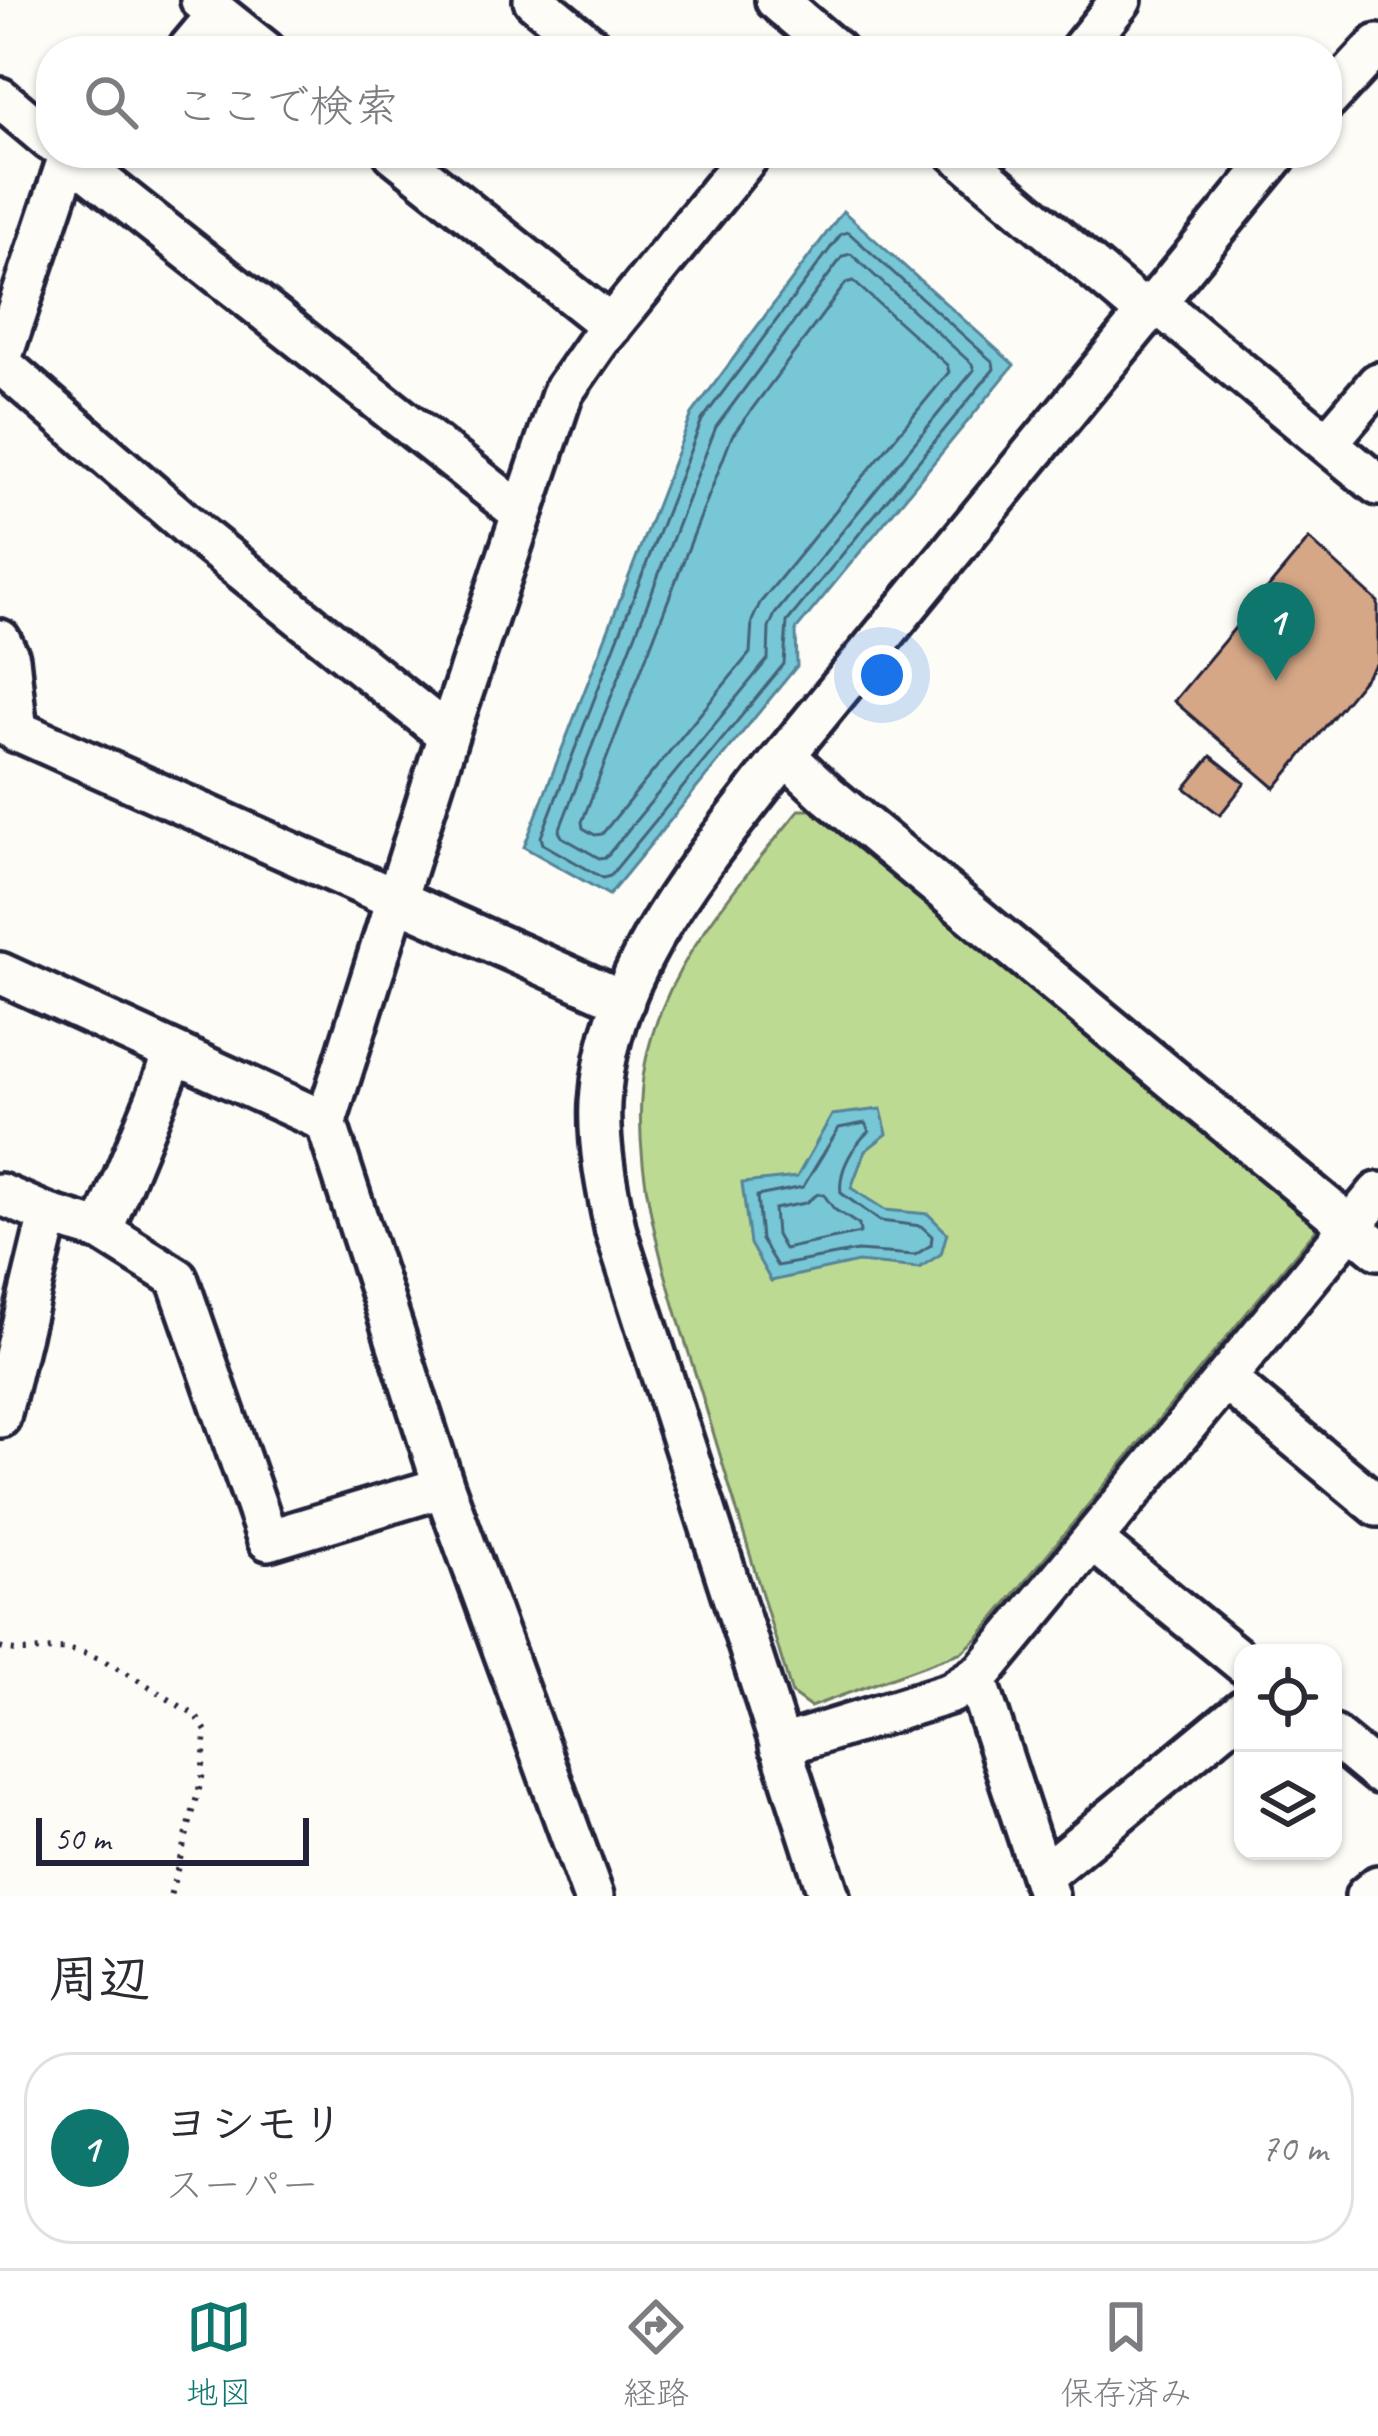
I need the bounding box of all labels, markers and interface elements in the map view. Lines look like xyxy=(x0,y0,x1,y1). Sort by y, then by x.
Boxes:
search box xyxy=(36,36,1342,168)
icon: search xyxy=(78,69,144,135)
text: ここで検索 xyxy=(174,78,399,135)
pin: 1 xyxy=(1237,582,1315,681)
your location xyxy=(852,645,912,705)
map controls xyxy=(1234,1644,1342,1860)
button: locate xyxy=(1234,1644,1342,1752)
button: layers xyxy=(1234,1752,1342,1860)
scale bar xyxy=(36,1812,309,1865)
text: 50 m xyxy=(54,1818,110,1860)
text: 周辺 xyxy=(48,1947,150,2011)
text: ヨシモリ xyxy=(165,2096,345,2153)
text: 1 xyxy=(81,2124,99,2173)
text: 70 m xyxy=(1261,2124,1327,2173)
text: スーパー xyxy=(165,2161,319,2210)
tab: 地図 xyxy=(186,2294,252,2414)
tab: 経路 xyxy=(623,2294,689,2414)
tab: 保存済み xyxy=(1060,2294,1192,2414)

